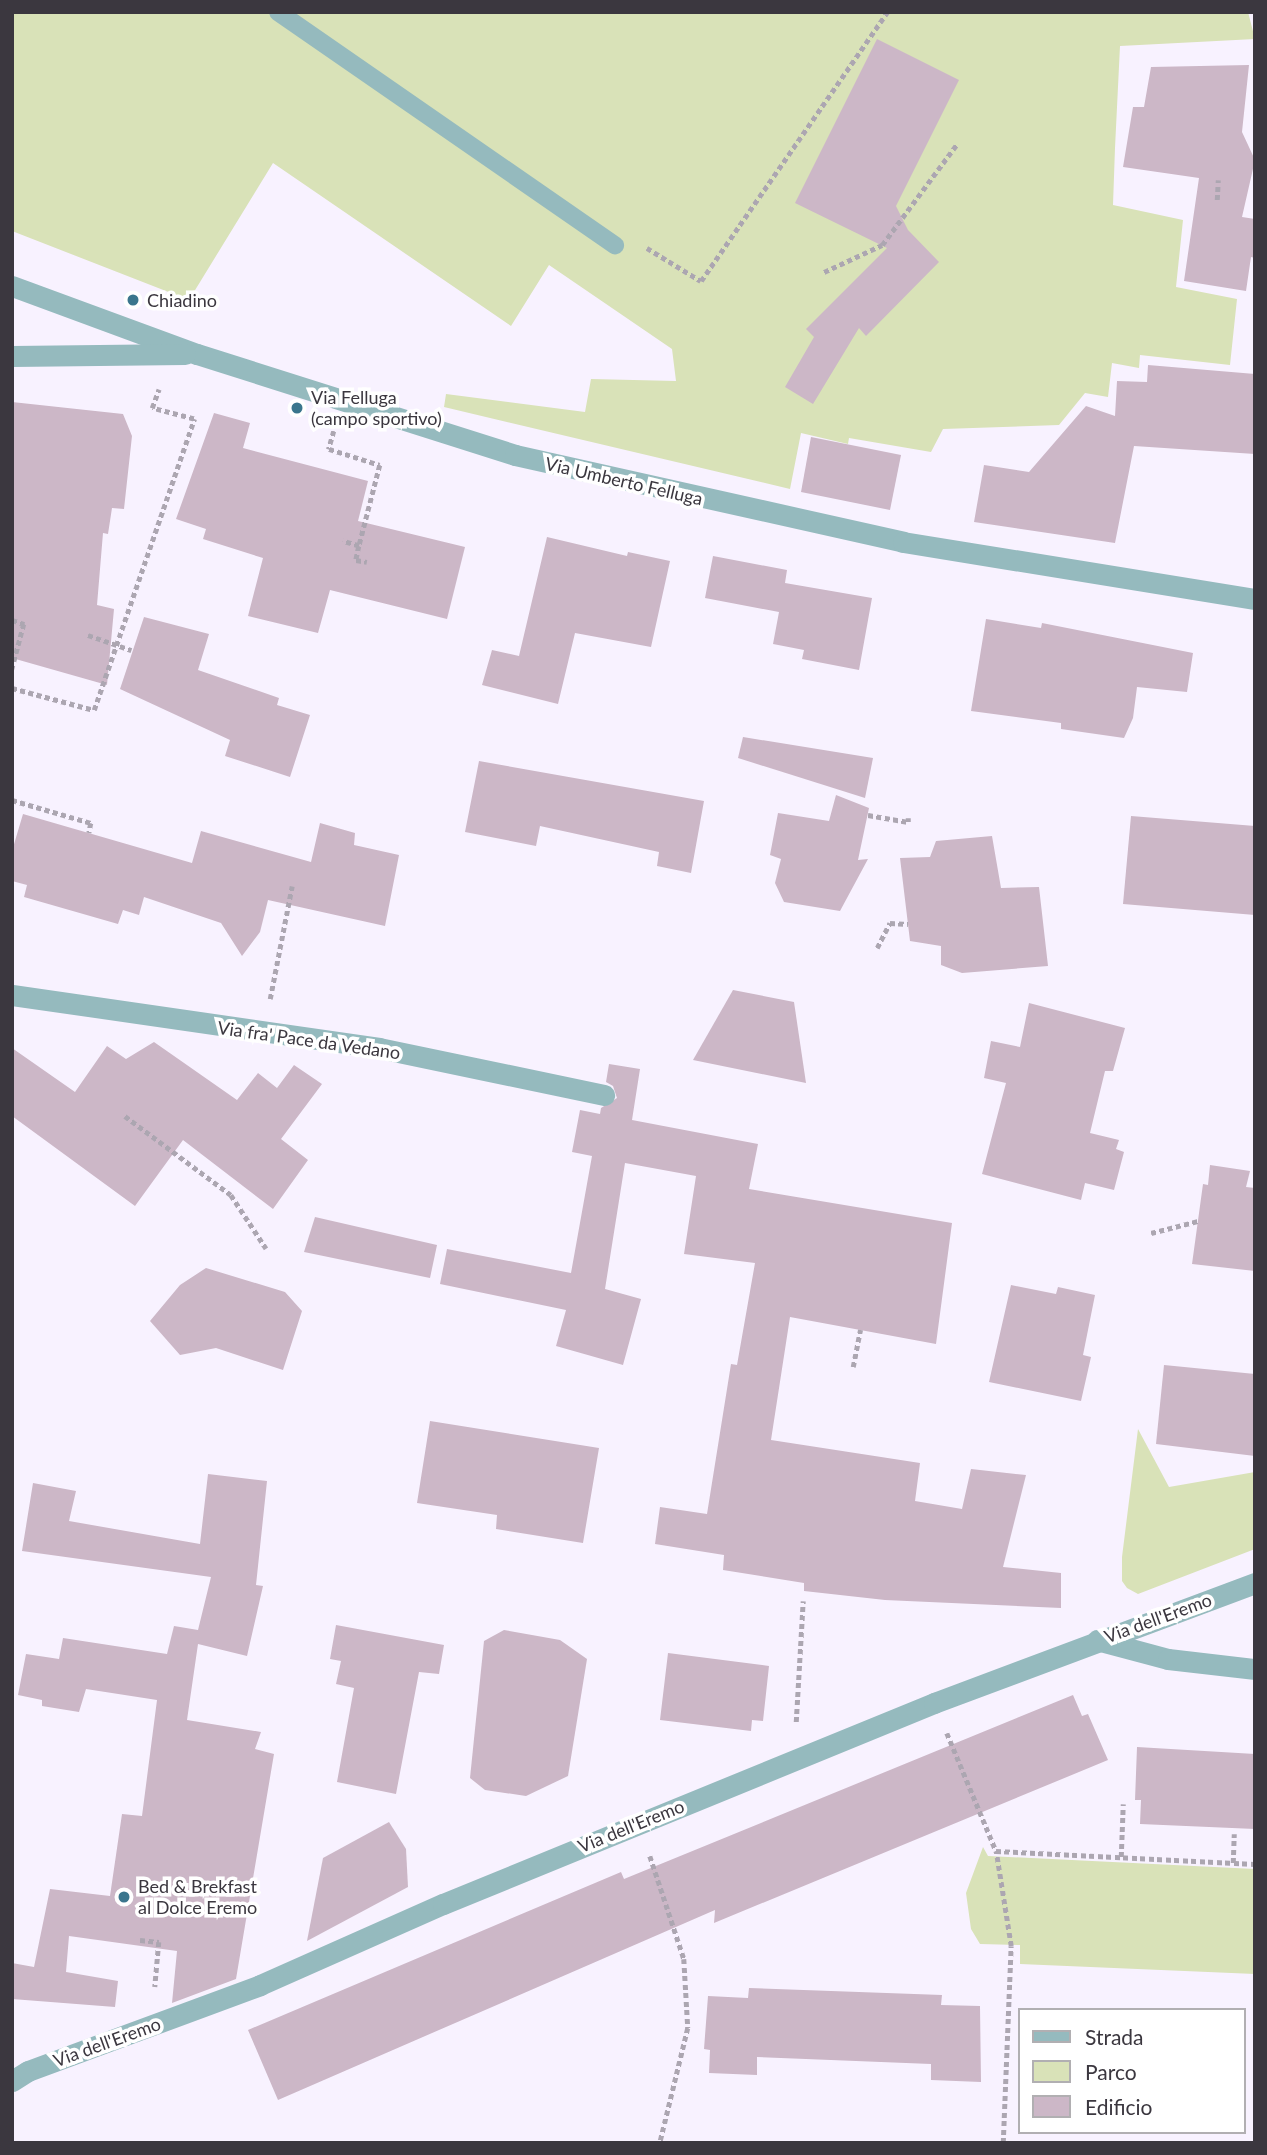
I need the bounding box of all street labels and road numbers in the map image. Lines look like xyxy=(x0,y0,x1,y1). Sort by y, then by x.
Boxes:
street label: Via Umberto Felluga xyxy=(543,452,705,510)
street label: Via fra' Pace da Vedano xyxy=(216,1016,402,1064)
street label: Via dell'Eremo xyxy=(1101,1589,1215,1647)
street label: Via dell'Eremo xyxy=(575,1795,687,1857)
street label: Via dell'Eremo xyxy=(50,2013,164,2071)

